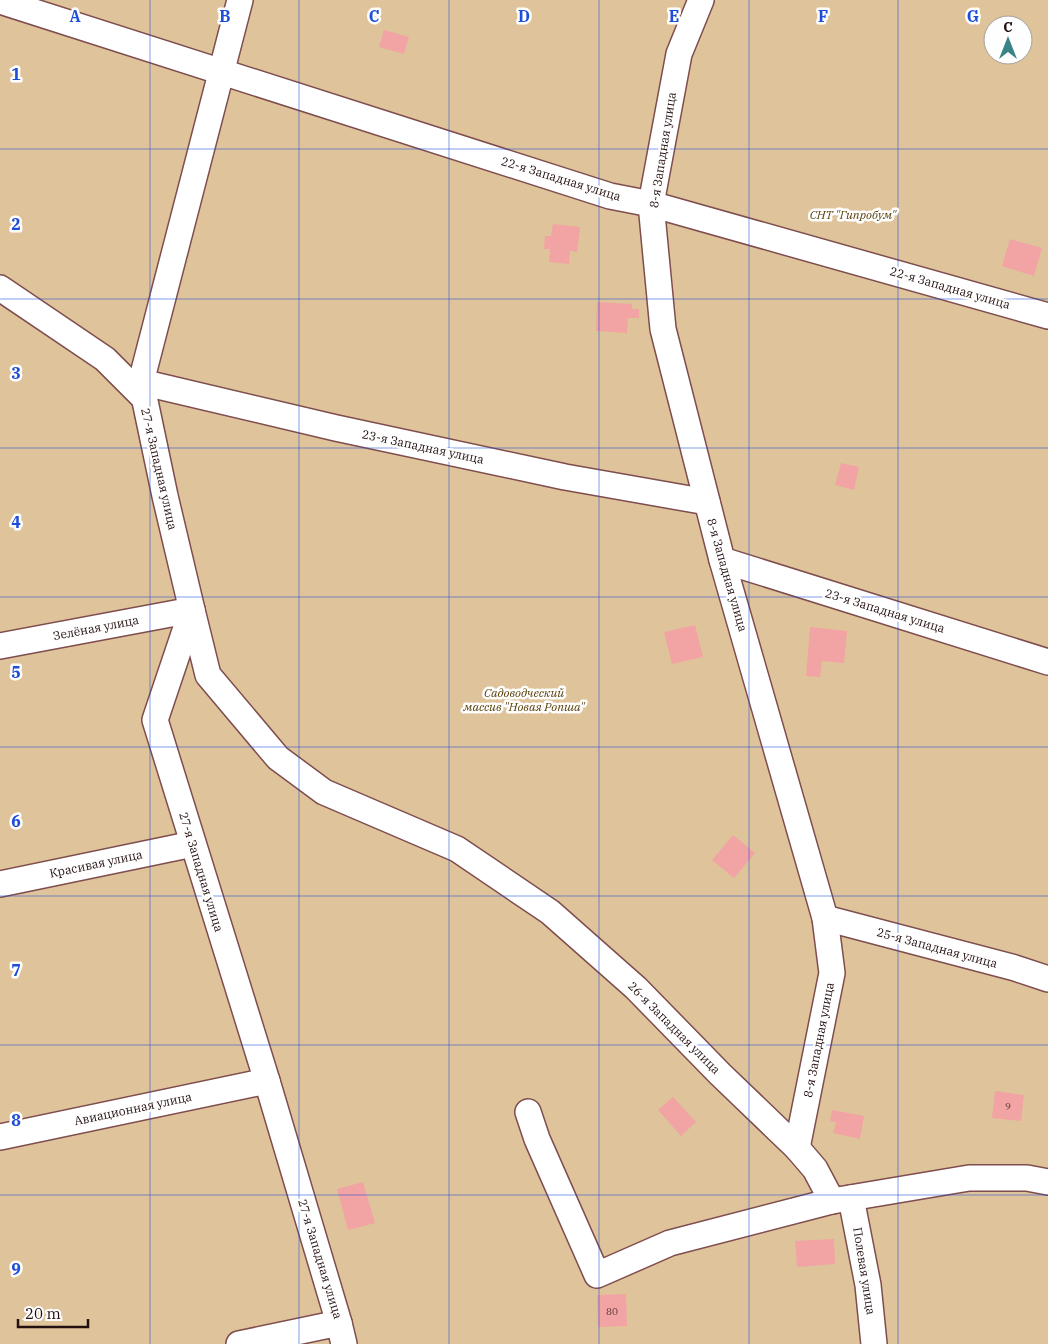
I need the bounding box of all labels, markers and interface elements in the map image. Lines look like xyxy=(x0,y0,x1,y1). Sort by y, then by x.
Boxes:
text: A xyxy=(69,6,81,26)
text: B xyxy=(219,6,231,26)
text: C xyxy=(369,6,379,26)
text: D xyxy=(518,6,530,26)
text: E xyxy=(669,6,679,26)
text: F xyxy=(818,6,828,26)
text: G xyxy=(967,6,979,26)
north arrow xyxy=(983,15,1033,65)
text: С xyxy=(1003,18,1013,36)
text: 1 xyxy=(11,64,21,84)
street label: 8-я Западная улица xyxy=(646,90,679,209)
street label: 22-я Западная улица xyxy=(499,153,623,204)
park label: СНТ "Гипробум" xyxy=(810,207,898,222)
text: 2 xyxy=(11,214,21,234)
street label: 22-я Западная улица xyxy=(888,263,1012,312)
text: 3 xyxy=(11,363,21,383)
street label: 27-я Западная улица xyxy=(138,407,181,532)
street label: 23-я Западная улица xyxy=(361,426,486,467)
text: 4 xyxy=(11,512,21,532)
street label: 8-я Западная улица xyxy=(704,516,751,634)
street label: 23-я Западная улица xyxy=(823,585,947,636)
street label: Зелёная улица xyxy=(52,612,141,643)
text: 5 xyxy=(11,662,21,682)
park label: Садоводческий массив "Новая Ропша" xyxy=(462,685,586,714)
street label: 27-я Западная улица xyxy=(176,810,227,934)
text: 6 xyxy=(11,811,21,831)
street label: Красивая улица xyxy=(48,846,144,881)
street label: 25-я Западная улица xyxy=(875,924,1000,971)
text: 7 xyxy=(11,960,21,980)
street label: 26-я Западная улица xyxy=(625,978,724,1077)
street label: 8-я Западная улица xyxy=(800,981,837,1099)
street label: Авиационная улица xyxy=(73,1089,193,1128)
house number: 9 xyxy=(1005,1100,1011,1113)
text: 8 xyxy=(11,1110,21,1130)
street label: 27-я Западная улица xyxy=(295,1197,346,1321)
street label: Полевая улица xyxy=(850,1226,879,1316)
text: 9 xyxy=(11,1259,21,1279)
scale bar xyxy=(18,1296,88,1328)
text: 20 m xyxy=(25,1304,61,1323)
house number: 80 xyxy=(606,1305,618,1318)

